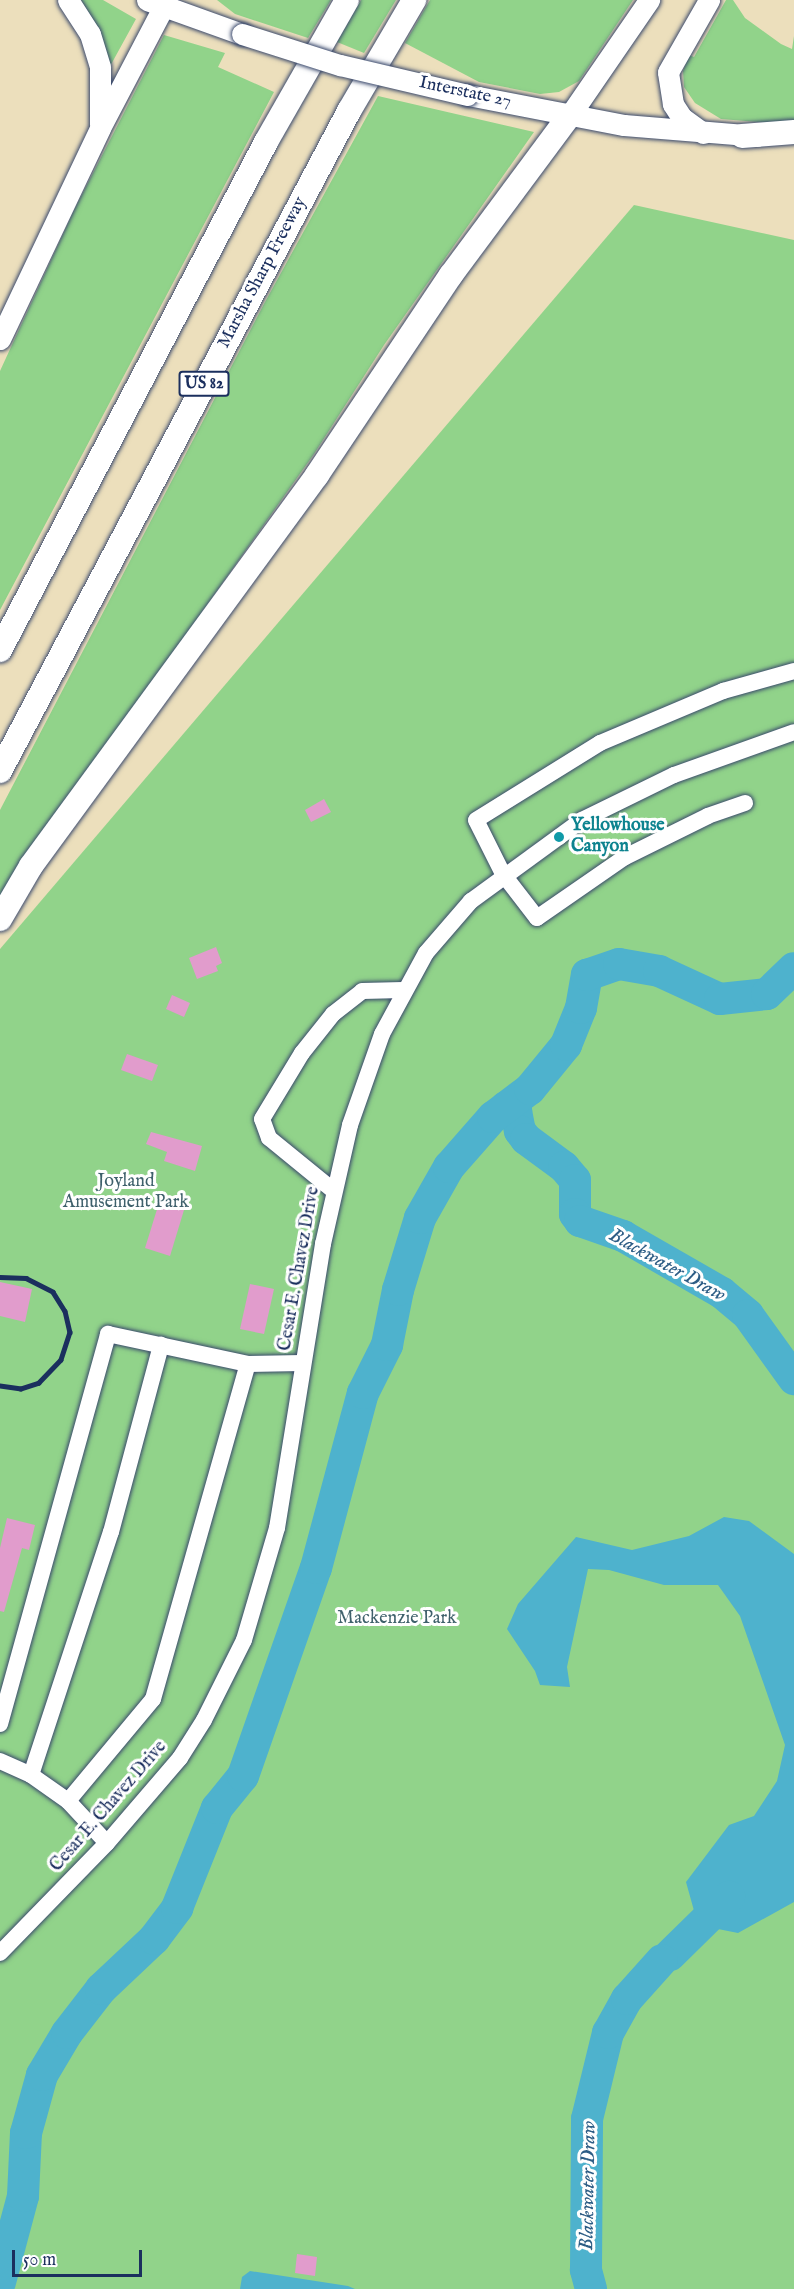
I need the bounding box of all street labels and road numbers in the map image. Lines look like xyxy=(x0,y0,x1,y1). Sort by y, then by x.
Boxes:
street label: Interstate 27 xyxy=(417,73,513,113)
street label: Marsha Sharp Freeway xyxy=(214,194,312,352)
road number: US 82 xyxy=(178,371,230,397)
street label: Cesar E. Chavez Drive xyxy=(275,1185,325,1353)
street label: Cesar E. Chavez Drive xyxy=(46,1737,172,1877)

